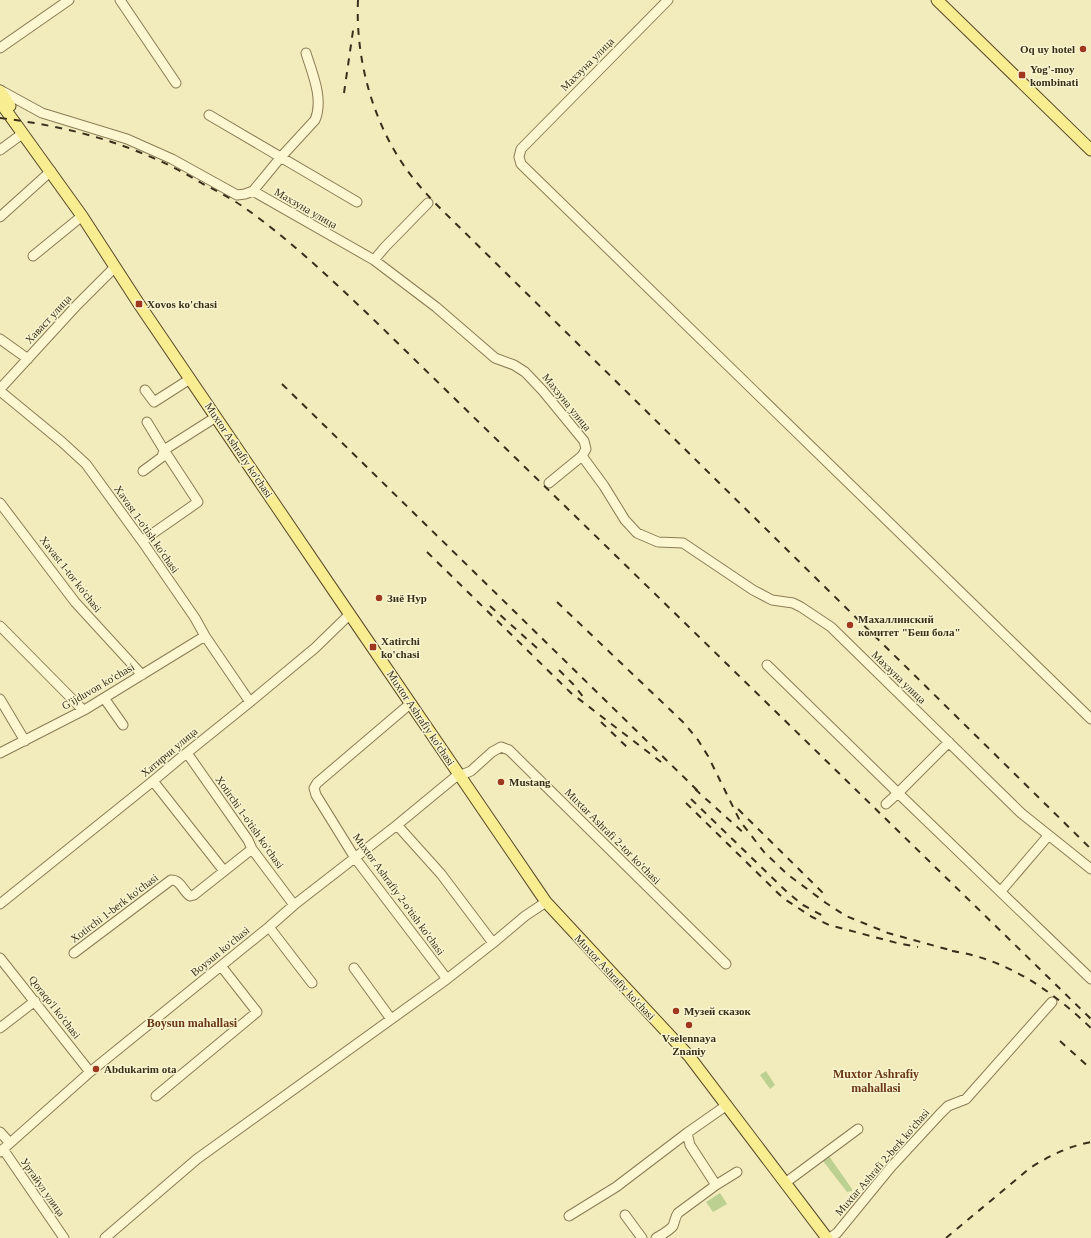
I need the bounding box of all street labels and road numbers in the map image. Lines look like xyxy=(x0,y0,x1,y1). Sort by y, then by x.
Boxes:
street label: Махзуна улица xyxy=(558,35,616,93)
street label: Махзуна улица xyxy=(273,185,340,231)
street label: Хаваст улица xyxy=(22,292,74,346)
street label: Махзуна улица xyxy=(540,371,594,433)
street label: Muxtor Ashrafiy ko'chasi xyxy=(203,400,275,500)
street label: Xavast 1-o'tish ko'chasi xyxy=(112,483,182,575)
street label: Xavast 1-tor ko'chasi xyxy=(38,534,104,614)
street label: Махзуна улица xyxy=(870,648,929,706)
street label: G'ijduvon ko'chasi xyxy=(60,660,136,712)
street label: Muxtor Ashrafiy ko'chasi xyxy=(385,668,457,768)
street label: Хатирчи улица xyxy=(138,725,200,779)
street label: Xotirchi 1-o'tish ko'chasi xyxy=(213,773,287,871)
street label: Muxtar Ashrafi 2-tor ko'chasi xyxy=(563,786,663,886)
street label: Muxtor Ashrafiy 2-o'tish ko'chasi xyxy=(351,831,447,957)
street label: Xotirchi 1-berk ko'chasi xyxy=(68,871,160,945)
street label: Boysun ko'chasi xyxy=(188,924,252,978)
street label: Muxtor Ashrafiy ko'chasi xyxy=(572,932,658,1022)
street label: Qoraqo'l ko'chasi xyxy=(27,973,83,1041)
street label: Muxtar Ashrafi 2-berk ko'chasi xyxy=(832,1106,932,1218)
street label: Уртайул улица xyxy=(18,1156,68,1219)

